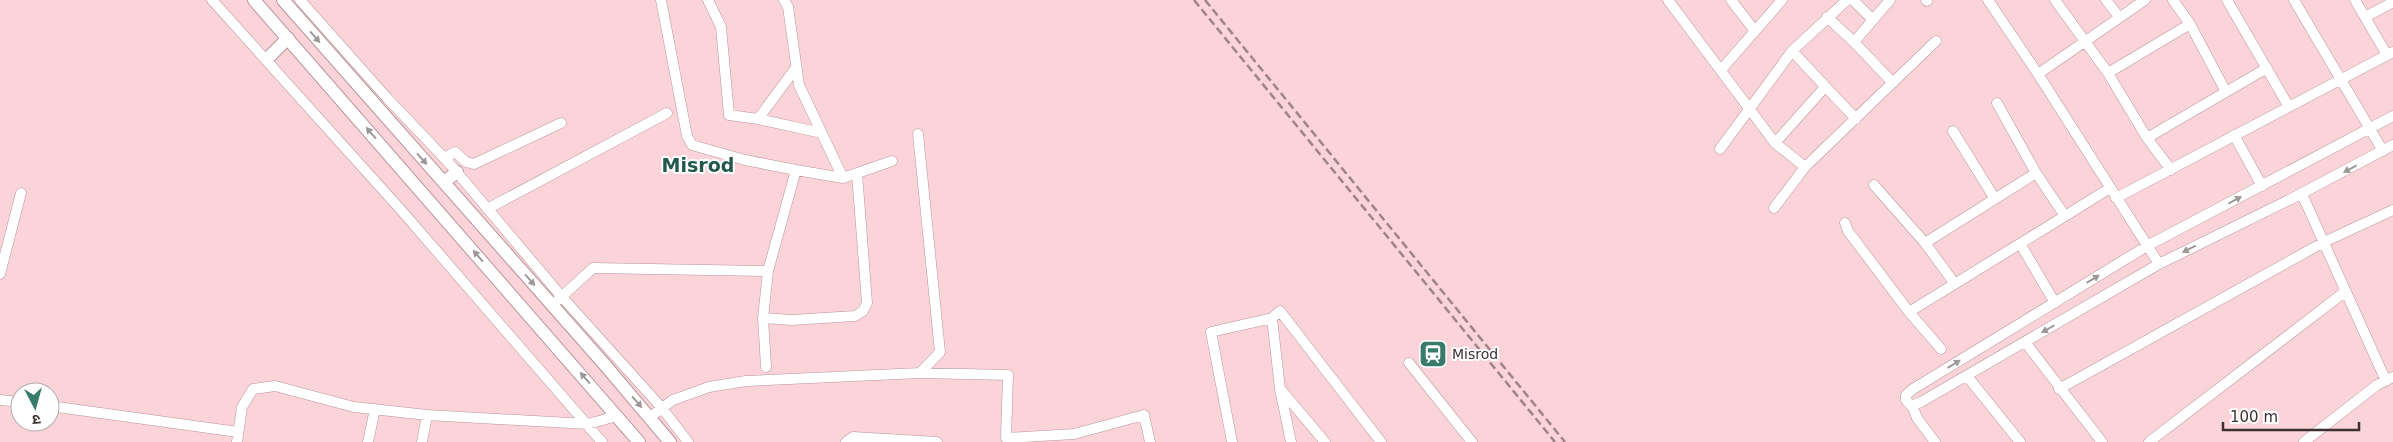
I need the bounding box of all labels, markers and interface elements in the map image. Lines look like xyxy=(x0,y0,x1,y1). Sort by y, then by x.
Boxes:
one-way arrow xyxy=(309,30,321,42)
one-way arrow xyxy=(365,128,377,140)
one-way arrow xyxy=(416,152,428,164)
district label: Misrod xyxy=(662,154,734,176)
one-way arrow xyxy=(2343,165,2357,173)
one-way arrow xyxy=(2228,196,2242,204)
one-way arrow xyxy=(2182,245,2196,253)
one-way arrow xyxy=(473,249,484,262)
one-way arrow xyxy=(524,274,536,286)
one-way arrow xyxy=(2086,275,2100,284)
one-way arrow xyxy=(2041,324,2054,333)
station icon: Misrod xyxy=(1418,339,1448,369)
place label: Misrod xyxy=(1452,346,1498,362)
one-way arrow xyxy=(1948,359,1961,368)
one-way arrow xyxy=(579,373,591,385)
north arrow xyxy=(10,382,60,432)
one-way arrow xyxy=(632,396,643,409)
scale bar xyxy=(2223,400,2359,432)
text: 100 m xyxy=(2230,408,2278,426)
text: उ xyxy=(31,412,41,428)

